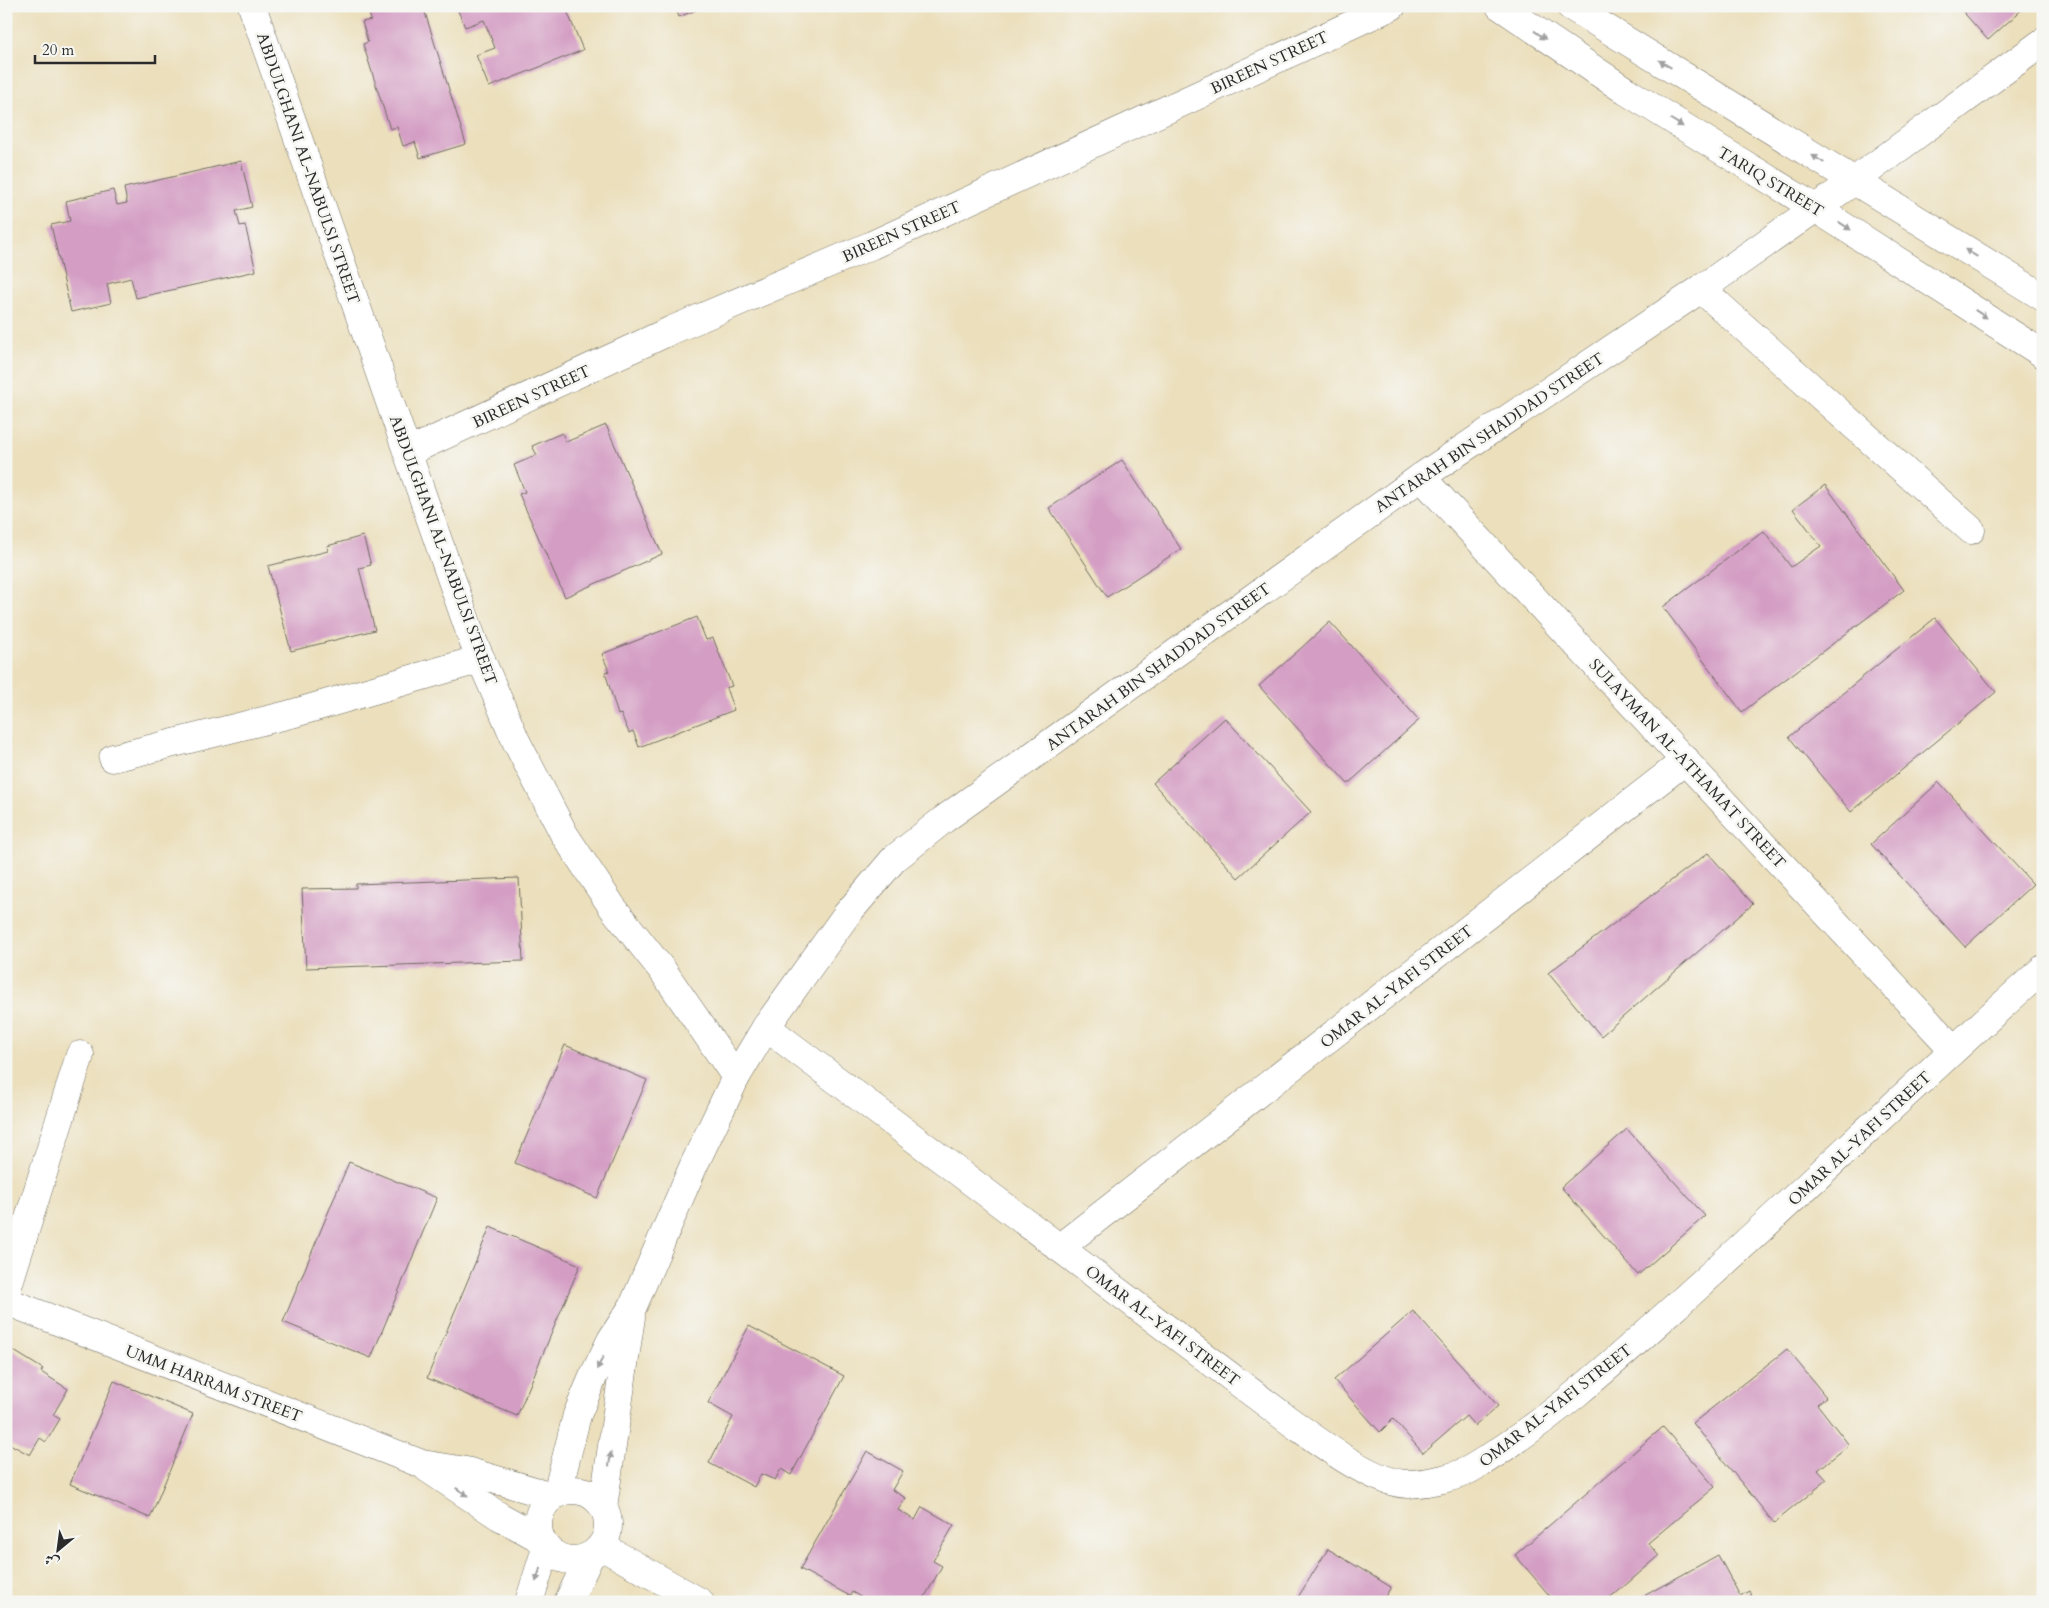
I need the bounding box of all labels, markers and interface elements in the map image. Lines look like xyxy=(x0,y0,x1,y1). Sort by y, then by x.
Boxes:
street label: BIREEN STREET xyxy=(1207,26,1332,100)
street label: ABDULGHANI AL-NABULSI STREET xyxy=(251,30,365,307)
one-way arrow xyxy=(1533,30,1547,40)
scale bar xyxy=(35,32,155,64)
text: 20 m xyxy=(42,40,74,60)
one-way arrow xyxy=(1658,60,1671,69)
one-way arrow xyxy=(1670,118,1683,127)
street label: TARIQ STREET xyxy=(1713,142,1828,222)
one-way arrow xyxy=(1811,154,1824,163)
street label: BIREEN STREET xyxy=(839,196,964,268)
one-way arrow xyxy=(1838,222,1851,231)
one-way arrow xyxy=(1965,248,1978,257)
one-way arrow xyxy=(1975,310,1988,319)
street label: ANTARAH BIN SHADDAD STREET xyxy=(1371,347,1609,518)
street label: BIREEN STREET xyxy=(469,360,594,434)
street label: ABDULGHANI AL-NABULSI STREET xyxy=(384,412,502,689)
street label: ANTARAH BIN SHADDAD STREET xyxy=(1042,578,1275,756)
street label: SULAYMAN AL-ATHAMAT STREET xyxy=(1584,654,1791,874)
street label: OMAR AL-YAFI STREET xyxy=(1316,920,1478,1053)
street label: OMAR AL-YAFI STREET xyxy=(1783,1066,1936,1211)
street label: OMAR AL-YAFI STREET xyxy=(1081,1260,1244,1391)
street label: OMAR AL-YAFI STREET xyxy=(1475,1339,1637,1472)
street label: UMM HARRAM STREET xyxy=(122,1340,305,1428)
one-way arrow xyxy=(596,1356,604,1370)
one-way arrow xyxy=(607,1451,615,1467)
one-way arrow xyxy=(455,1487,468,1497)
north arrow xyxy=(32,1526,82,1576)
text: ش xyxy=(41,1549,63,1573)
one-way arrow xyxy=(533,1567,541,1582)

